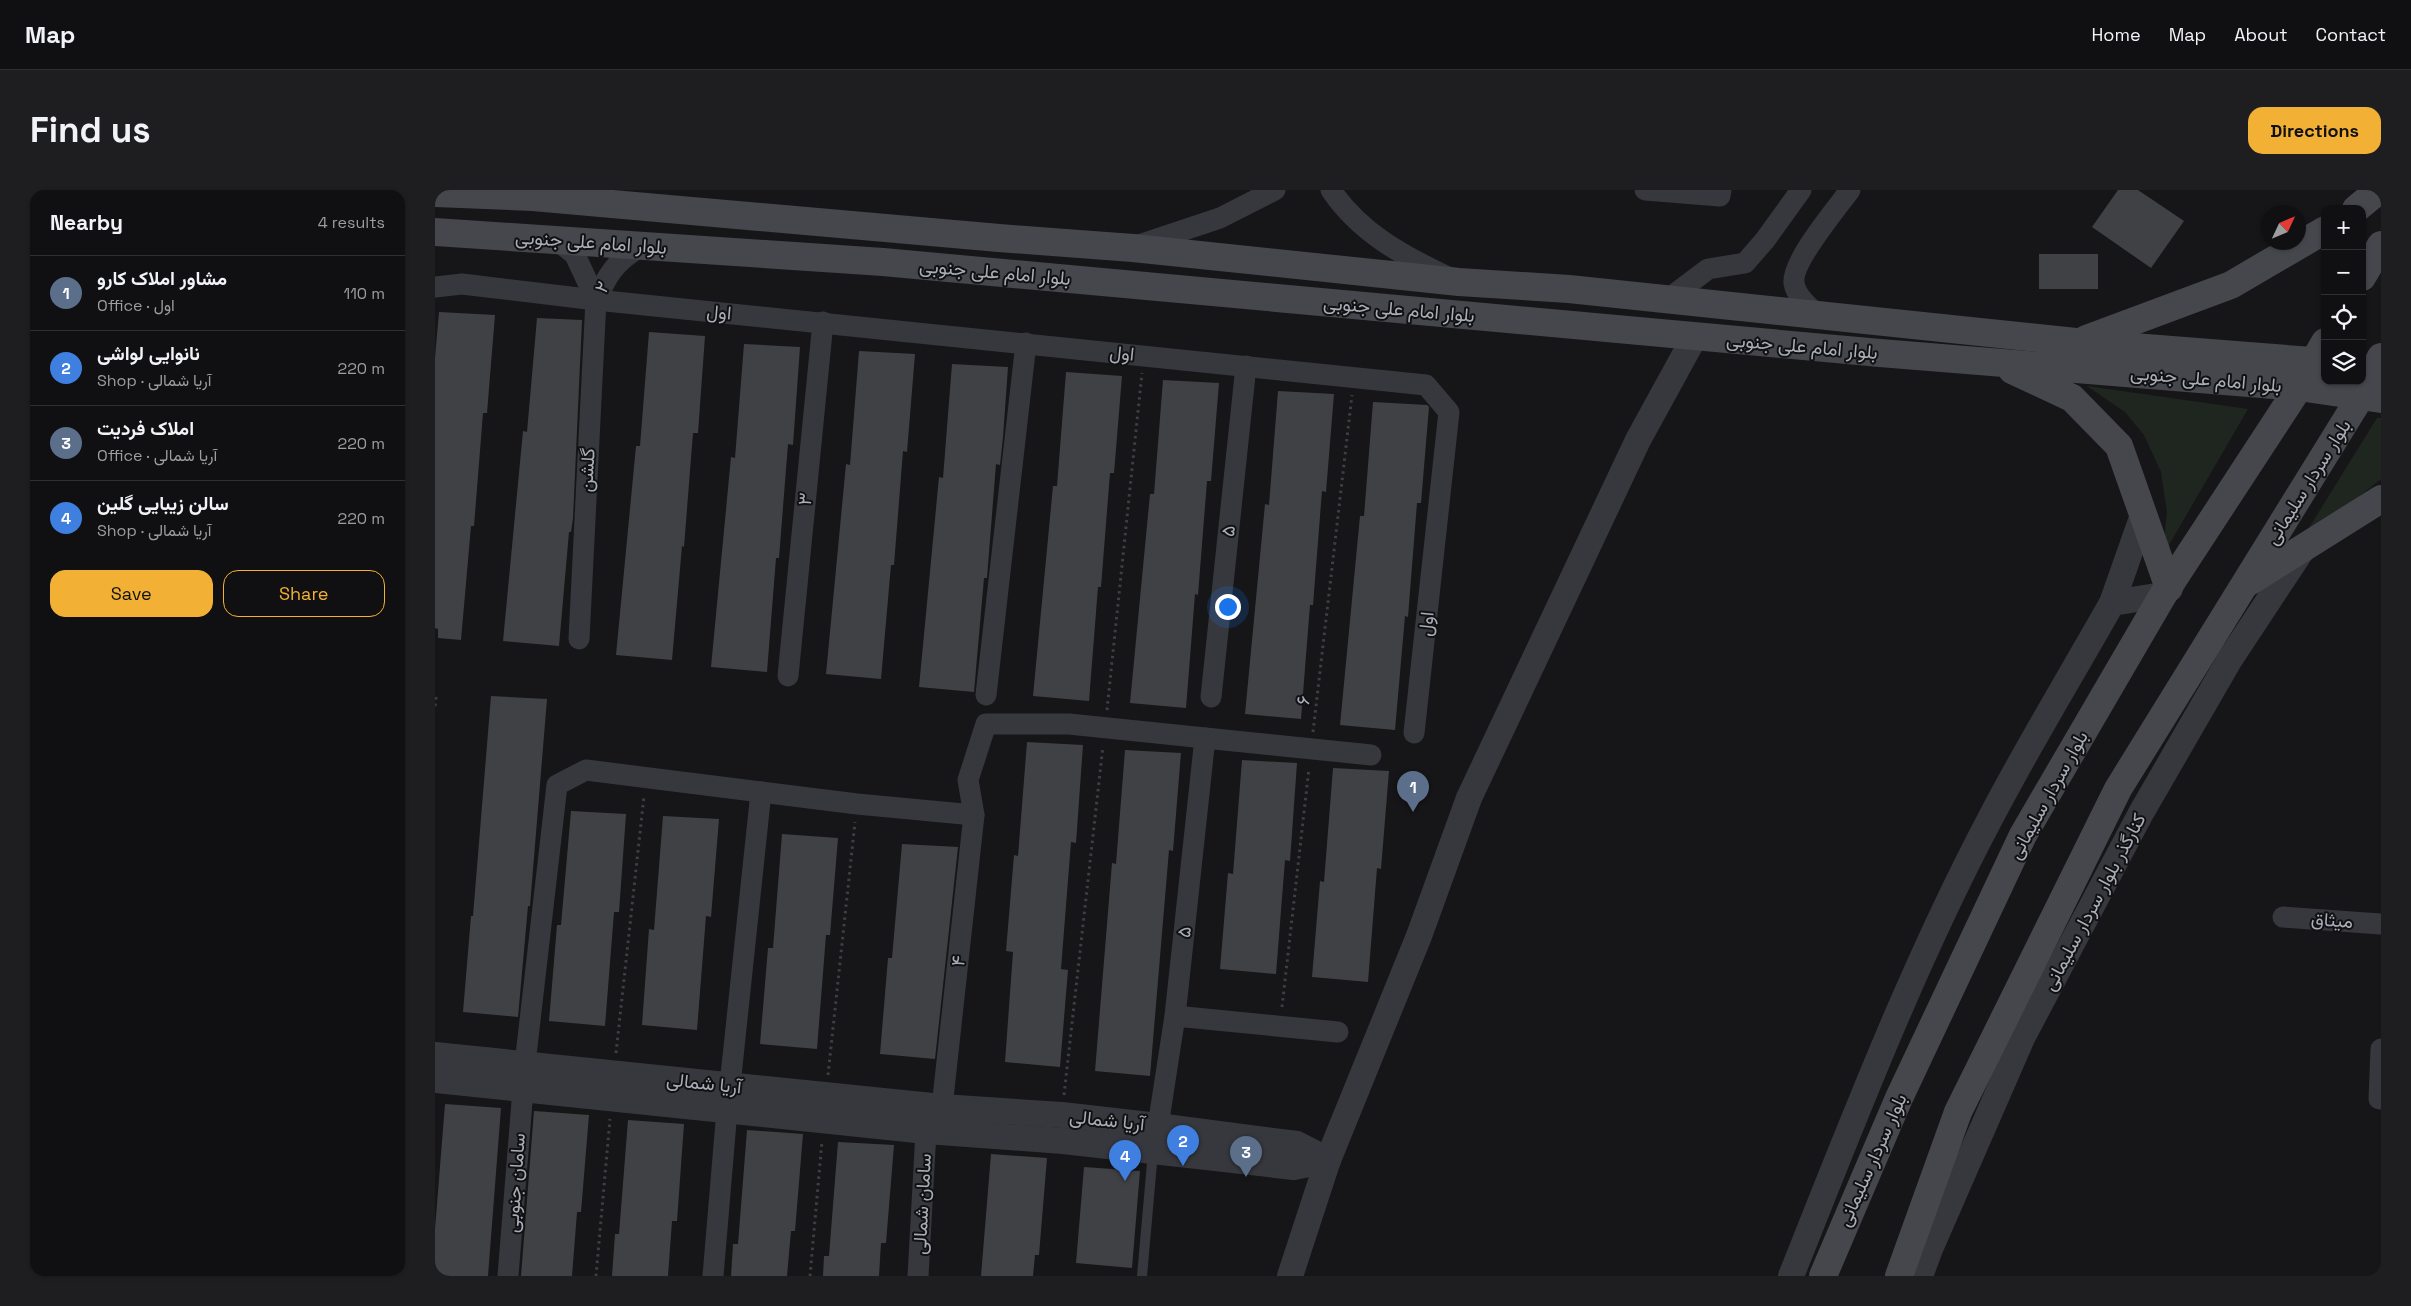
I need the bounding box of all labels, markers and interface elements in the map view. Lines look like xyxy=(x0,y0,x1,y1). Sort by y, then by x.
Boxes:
text: Map xyxy=(25,19,75,50)
text: Home xyxy=(2092,23,2141,46)
text: Map xyxy=(2169,23,2206,46)
text: About xyxy=(2234,23,2288,46)
text: Contact xyxy=(2316,23,2386,46)
button: Directions xyxy=(2248,107,2381,154)
text: Find us xyxy=(30,108,151,152)
north arrow xyxy=(2261,205,2306,250)
map controls xyxy=(2321,205,2366,385)
button: + xyxy=(2321,205,2366,250)
text: Nearby xyxy=(50,209,123,236)
text: 4 results xyxy=(318,212,385,233)
street label: بلوار امام علی جنوبی xyxy=(514,224,668,260)
button: − xyxy=(2321,250,2366,295)
street label: بلوار امام علی جنوبی xyxy=(918,253,1072,291)
text: مشاور املاک کارو xyxy=(97,266,227,291)
street label: ۲ xyxy=(589,277,615,297)
text: 1 xyxy=(62,283,70,304)
text: 110 m xyxy=(343,283,385,304)
street label: بلوار امام علی جنوبی xyxy=(1322,290,1476,328)
text: Office · اول xyxy=(97,295,175,316)
button: locate xyxy=(2321,295,2366,340)
street label: اول xyxy=(705,298,733,326)
street label: بلوار امام علی جنوبی xyxy=(1725,327,1879,365)
street label: اول xyxy=(1108,339,1136,367)
button: layers xyxy=(2321,340,2366,385)
text: نانوایی لواشی xyxy=(97,341,200,366)
text: 2 xyxy=(61,358,71,379)
text: 220 m xyxy=(338,358,385,379)
street label: بلوار امام علی جنوبی xyxy=(2129,360,2283,398)
text: Shop · آریا شمالی xyxy=(97,370,211,391)
street label: بلوار سردار سلیمانی xyxy=(2259,415,2357,549)
text: املاک فردیت xyxy=(97,416,194,441)
text: 3 xyxy=(61,433,71,454)
text: 220 m xyxy=(338,433,385,454)
text: Office · آریا شمالی xyxy=(97,445,217,466)
street label: گلشن xyxy=(573,447,601,493)
text: سالن زیبایی گلین xyxy=(97,491,229,516)
street label: ۳ xyxy=(792,491,818,507)
text: 4 xyxy=(61,508,71,529)
text: 220 m xyxy=(338,508,385,529)
text: Shop · آریا شمالی xyxy=(97,520,211,541)
street label: ۵ xyxy=(1215,524,1241,538)
button: Save xyxy=(50,570,213,617)
button: Share xyxy=(223,570,385,617)
your location xyxy=(1215,594,1241,620)
street label: اول xyxy=(1412,610,1440,638)
street label: ۶ xyxy=(1290,694,1316,706)
street label: بلوار سردار سلیمانی xyxy=(2002,726,2094,864)
pin: 1 xyxy=(1397,771,1429,812)
street label: کنارگذر بلوار سردار سلیمانی xyxy=(2037,809,2151,995)
street label: میثاق xyxy=(2310,906,2354,934)
street label: ۵ xyxy=(1171,925,1197,939)
street label: ۴ xyxy=(945,954,971,968)
street label: آریا شمالی xyxy=(665,1067,744,1100)
street label: بلوار سردار سلیمانی xyxy=(1831,1090,1913,1230)
street label: آریا شمالی xyxy=(1068,1104,1147,1137)
pin: 2 xyxy=(1167,1125,1199,1166)
street label: سامان جنوبی xyxy=(499,1132,531,1234)
pin: 3 xyxy=(1230,1136,1262,1177)
pin: 4 xyxy=(1109,1140,1141,1181)
street label: سامان شمالی xyxy=(907,1153,937,1255)

